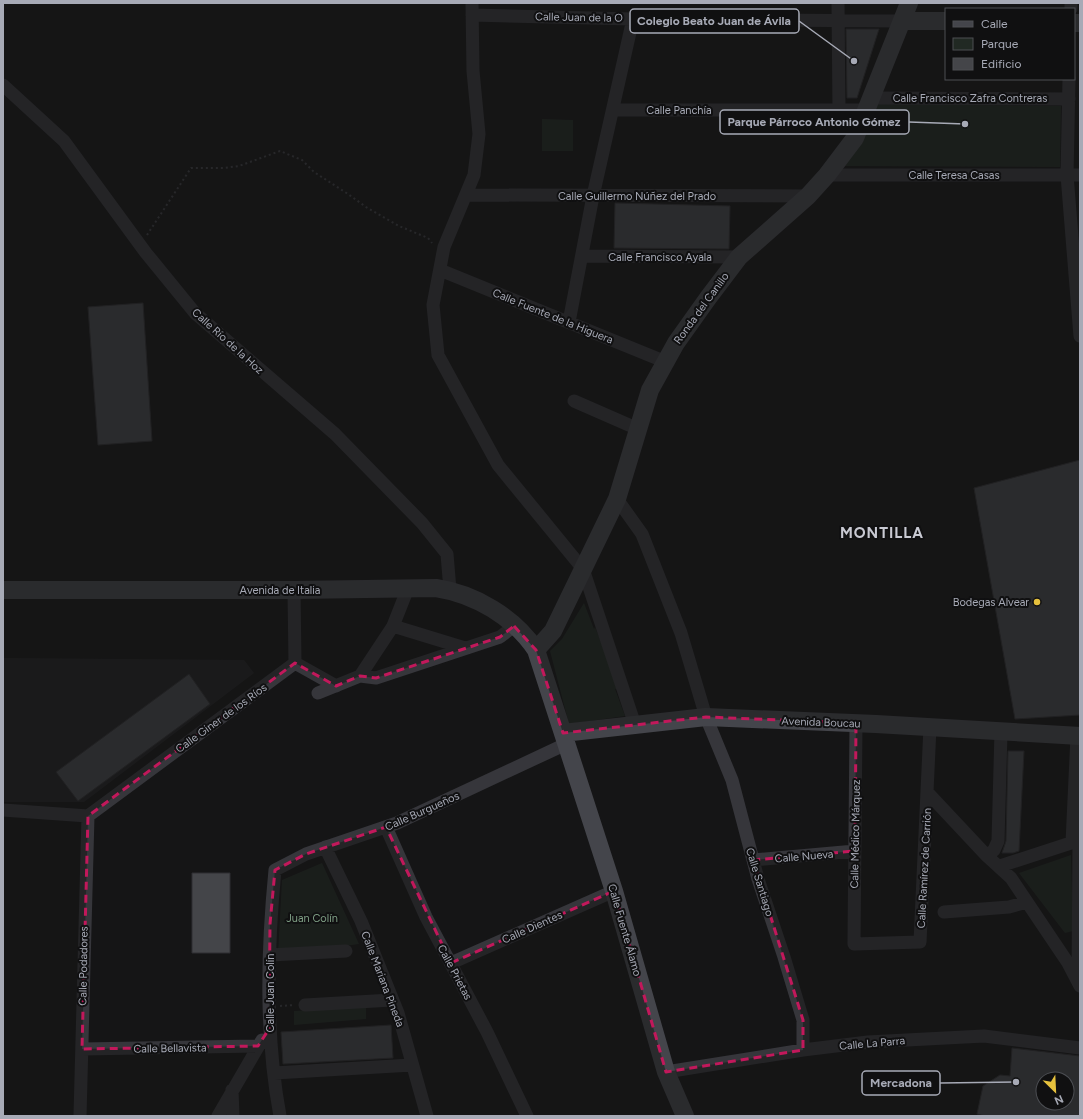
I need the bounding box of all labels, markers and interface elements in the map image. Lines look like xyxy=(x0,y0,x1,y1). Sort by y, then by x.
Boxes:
legend xyxy=(945,8,1075,80)
callout: Colegio Beato Juan de Ávila xyxy=(630,9,799,33)
street label: Calle Juan de la O xyxy=(535,10,623,25)
text: Colegio Beato Juan de Ávila xyxy=(637,14,791,28)
text: Calle xyxy=(981,17,1008,31)
text: Parque xyxy=(981,37,1019,51)
text: Edificio xyxy=(981,57,1021,71)
street label: Calle Francisco Zafra Contreras xyxy=(893,92,1047,105)
street label: Calle Panchía xyxy=(646,104,712,117)
callout: Parque Párroco Antonio Gómez xyxy=(720,110,909,134)
text: Parque Párroco Antonio Gómez xyxy=(728,115,901,129)
street label: Calle Teresa Casas xyxy=(908,169,1000,182)
street label: Calle Guillermo Núñez del Prado xyxy=(558,190,716,203)
street label: Calle Francisco Ayala xyxy=(608,251,712,264)
street label: Ronda del Canillo xyxy=(671,270,732,347)
street label: Calle Fuente de la Higuera xyxy=(491,286,615,347)
street label: Calle Río de la Hoz xyxy=(189,306,266,377)
district label: MONTILLA xyxy=(840,524,924,542)
street label: Avenida de Italia xyxy=(240,584,320,597)
place label: Bodegas Alvear xyxy=(953,596,1029,609)
marker: Bodegas Alvear xyxy=(1032,597,1042,607)
street label: Calle Giner de los Ríos xyxy=(173,681,269,756)
street label: Avenida Boucau xyxy=(781,715,861,730)
street label: Calle Médico Márquez xyxy=(848,779,863,889)
street label: Calle Burgueños xyxy=(383,789,461,834)
street label: Calle Ramírez de Carrión xyxy=(915,807,934,929)
street label: Calle Santiago xyxy=(743,846,776,918)
street label: Calle Nueva xyxy=(774,847,834,866)
street label: Calle Fuente Álamo xyxy=(605,883,644,978)
street label: Calle Dientes xyxy=(500,908,564,947)
park label: Juan Colín xyxy=(286,912,338,925)
street label: Calle Podadores xyxy=(76,926,91,1006)
street label: Calle Mariana Pineda xyxy=(358,929,407,1029)
street label: Calle Prietas xyxy=(435,942,475,1002)
street label: Calle Juan Colín xyxy=(264,954,277,1032)
street label: Calle La Parra xyxy=(839,1034,906,1053)
street label: Calle Bellavista xyxy=(133,1041,207,1056)
callout: Mercadona xyxy=(862,1071,940,1095)
north arrow xyxy=(1035,1071,1075,1111)
text: Mercadona xyxy=(870,1076,932,1090)
text: N xyxy=(1052,1092,1065,1107)

